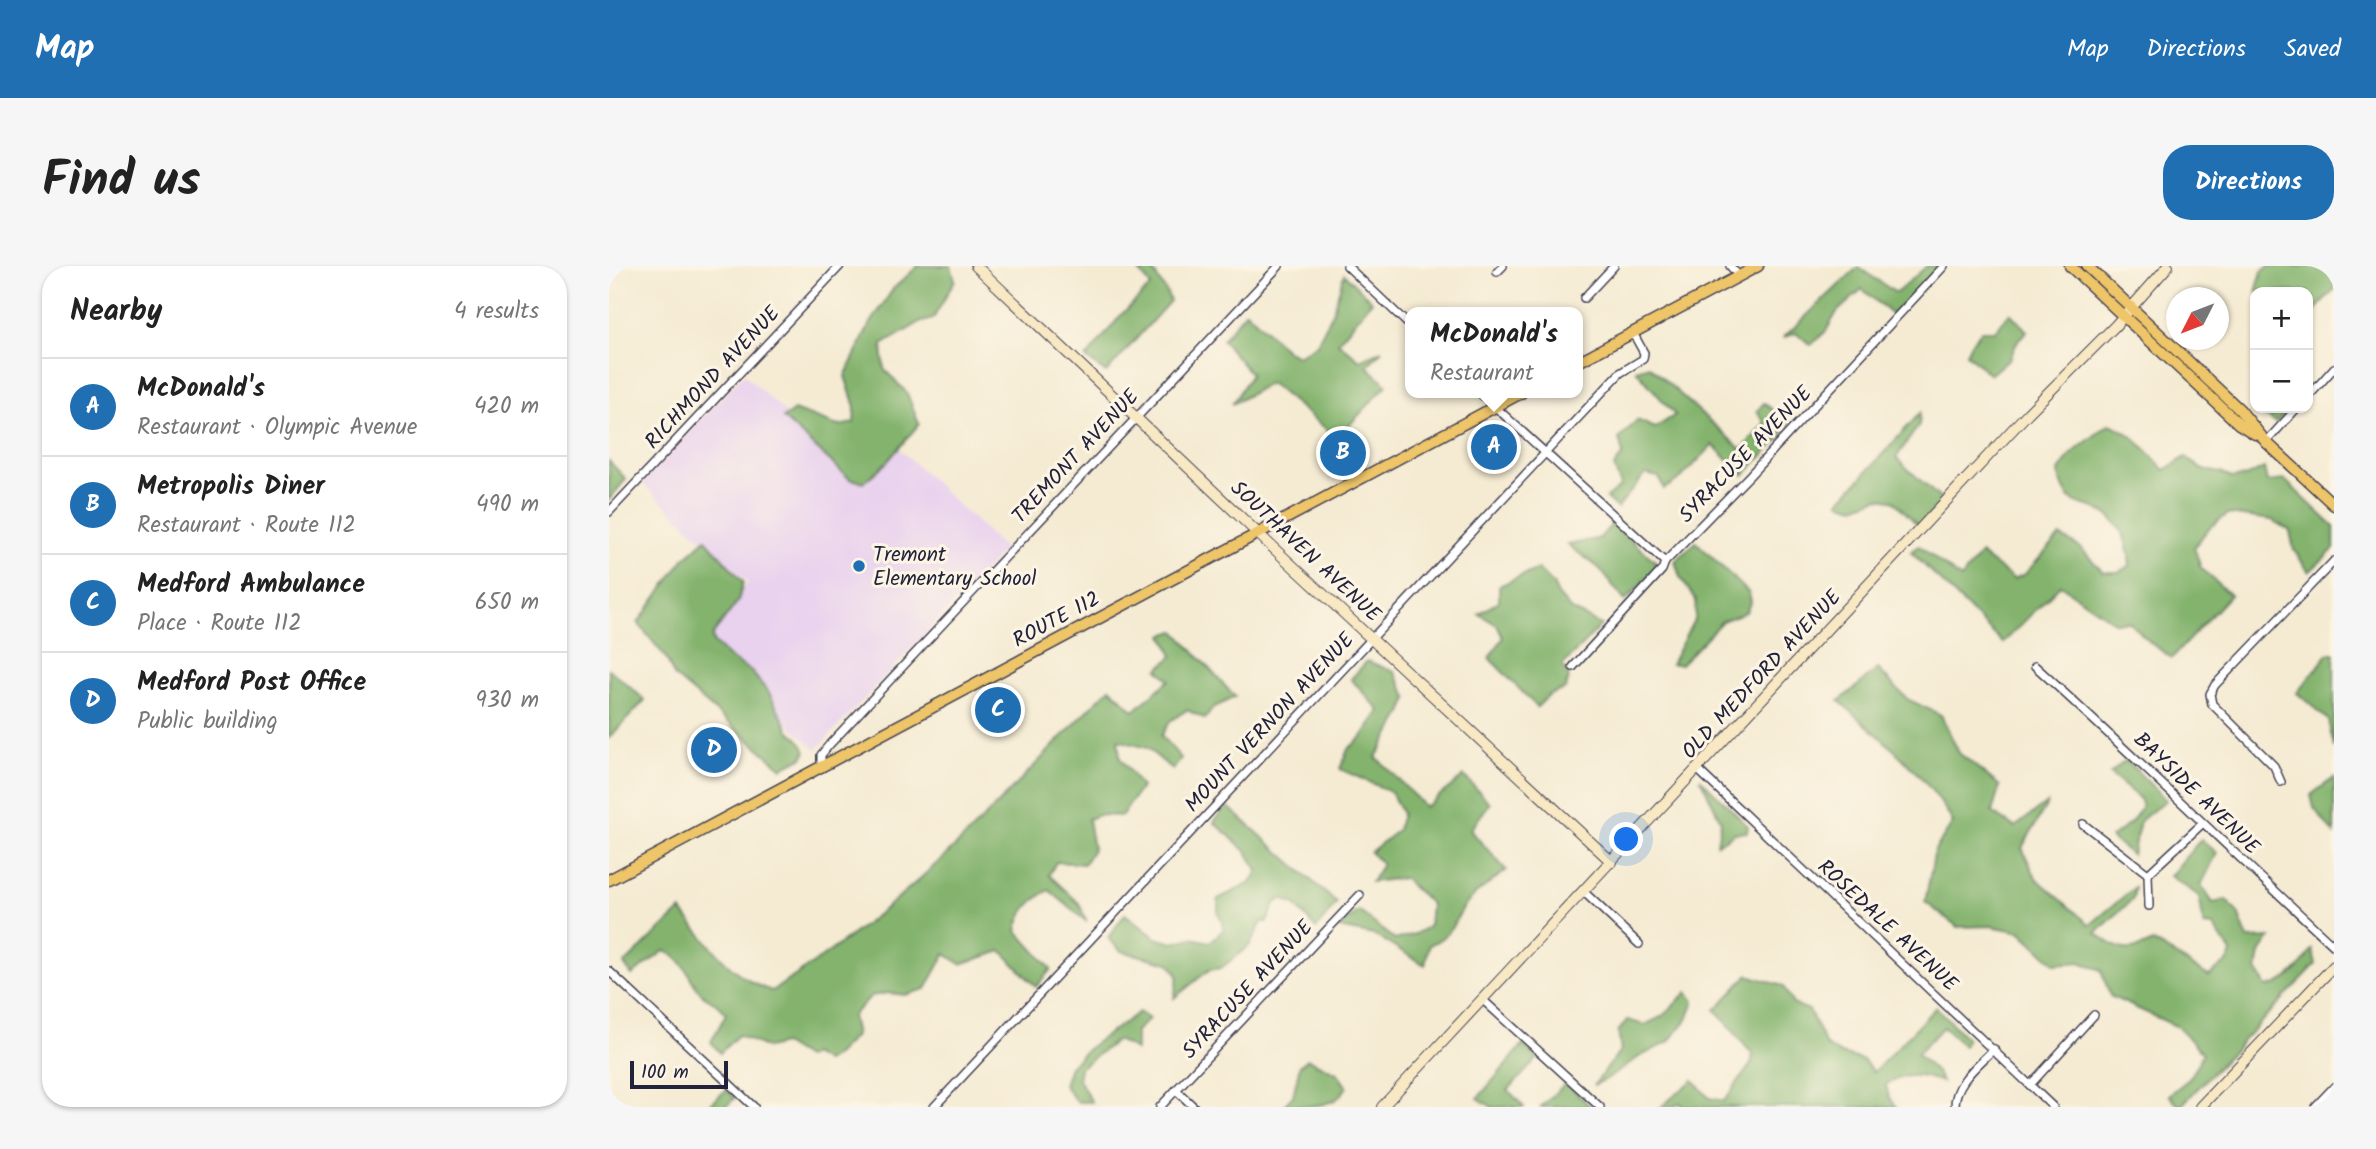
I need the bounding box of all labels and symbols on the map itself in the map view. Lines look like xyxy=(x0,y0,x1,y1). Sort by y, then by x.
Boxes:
north arrow xyxy=(2166,287,2229,350)
street label: RICHMOND AVENUE xyxy=(637,298,789,457)
street label: SYRACUSE AVENUE xyxy=(1672,378,1821,531)
street label: TREMONT AVENUE xyxy=(1005,381,1148,532)
pin: A xyxy=(1471,421,1517,473)
pin: B xyxy=(1320,427,1366,479)
street label: SOUTHAVEN AVENUE xyxy=(1222,473,1388,631)
place label: Tremont Elementary School xyxy=(873,539,1036,596)
marker: Tremont Elementary School xyxy=(851,558,867,574)
street label: OLD MEDFORD AVENUE xyxy=(1674,582,1850,767)
street label: ROUTE 112 xyxy=(1007,583,1106,657)
street label: MOUNT VERNON AVENUE xyxy=(1177,625,1363,821)
pin: C xyxy=(975,684,1021,736)
pin: D xyxy=(691,724,737,776)
street label: BAYSIDE AVENUE xyxy=(2125,725,2267,864)
your location xyxy=(1609,822,1643,856)
street label: ROSEDALE AVENUE xyxy=(1809,852,1965,1001)
street label: SYRACUSE AVENUE xyxy=(1174,912,1322,1067)
scale bar xyxy=(630,1058,728,1090)

